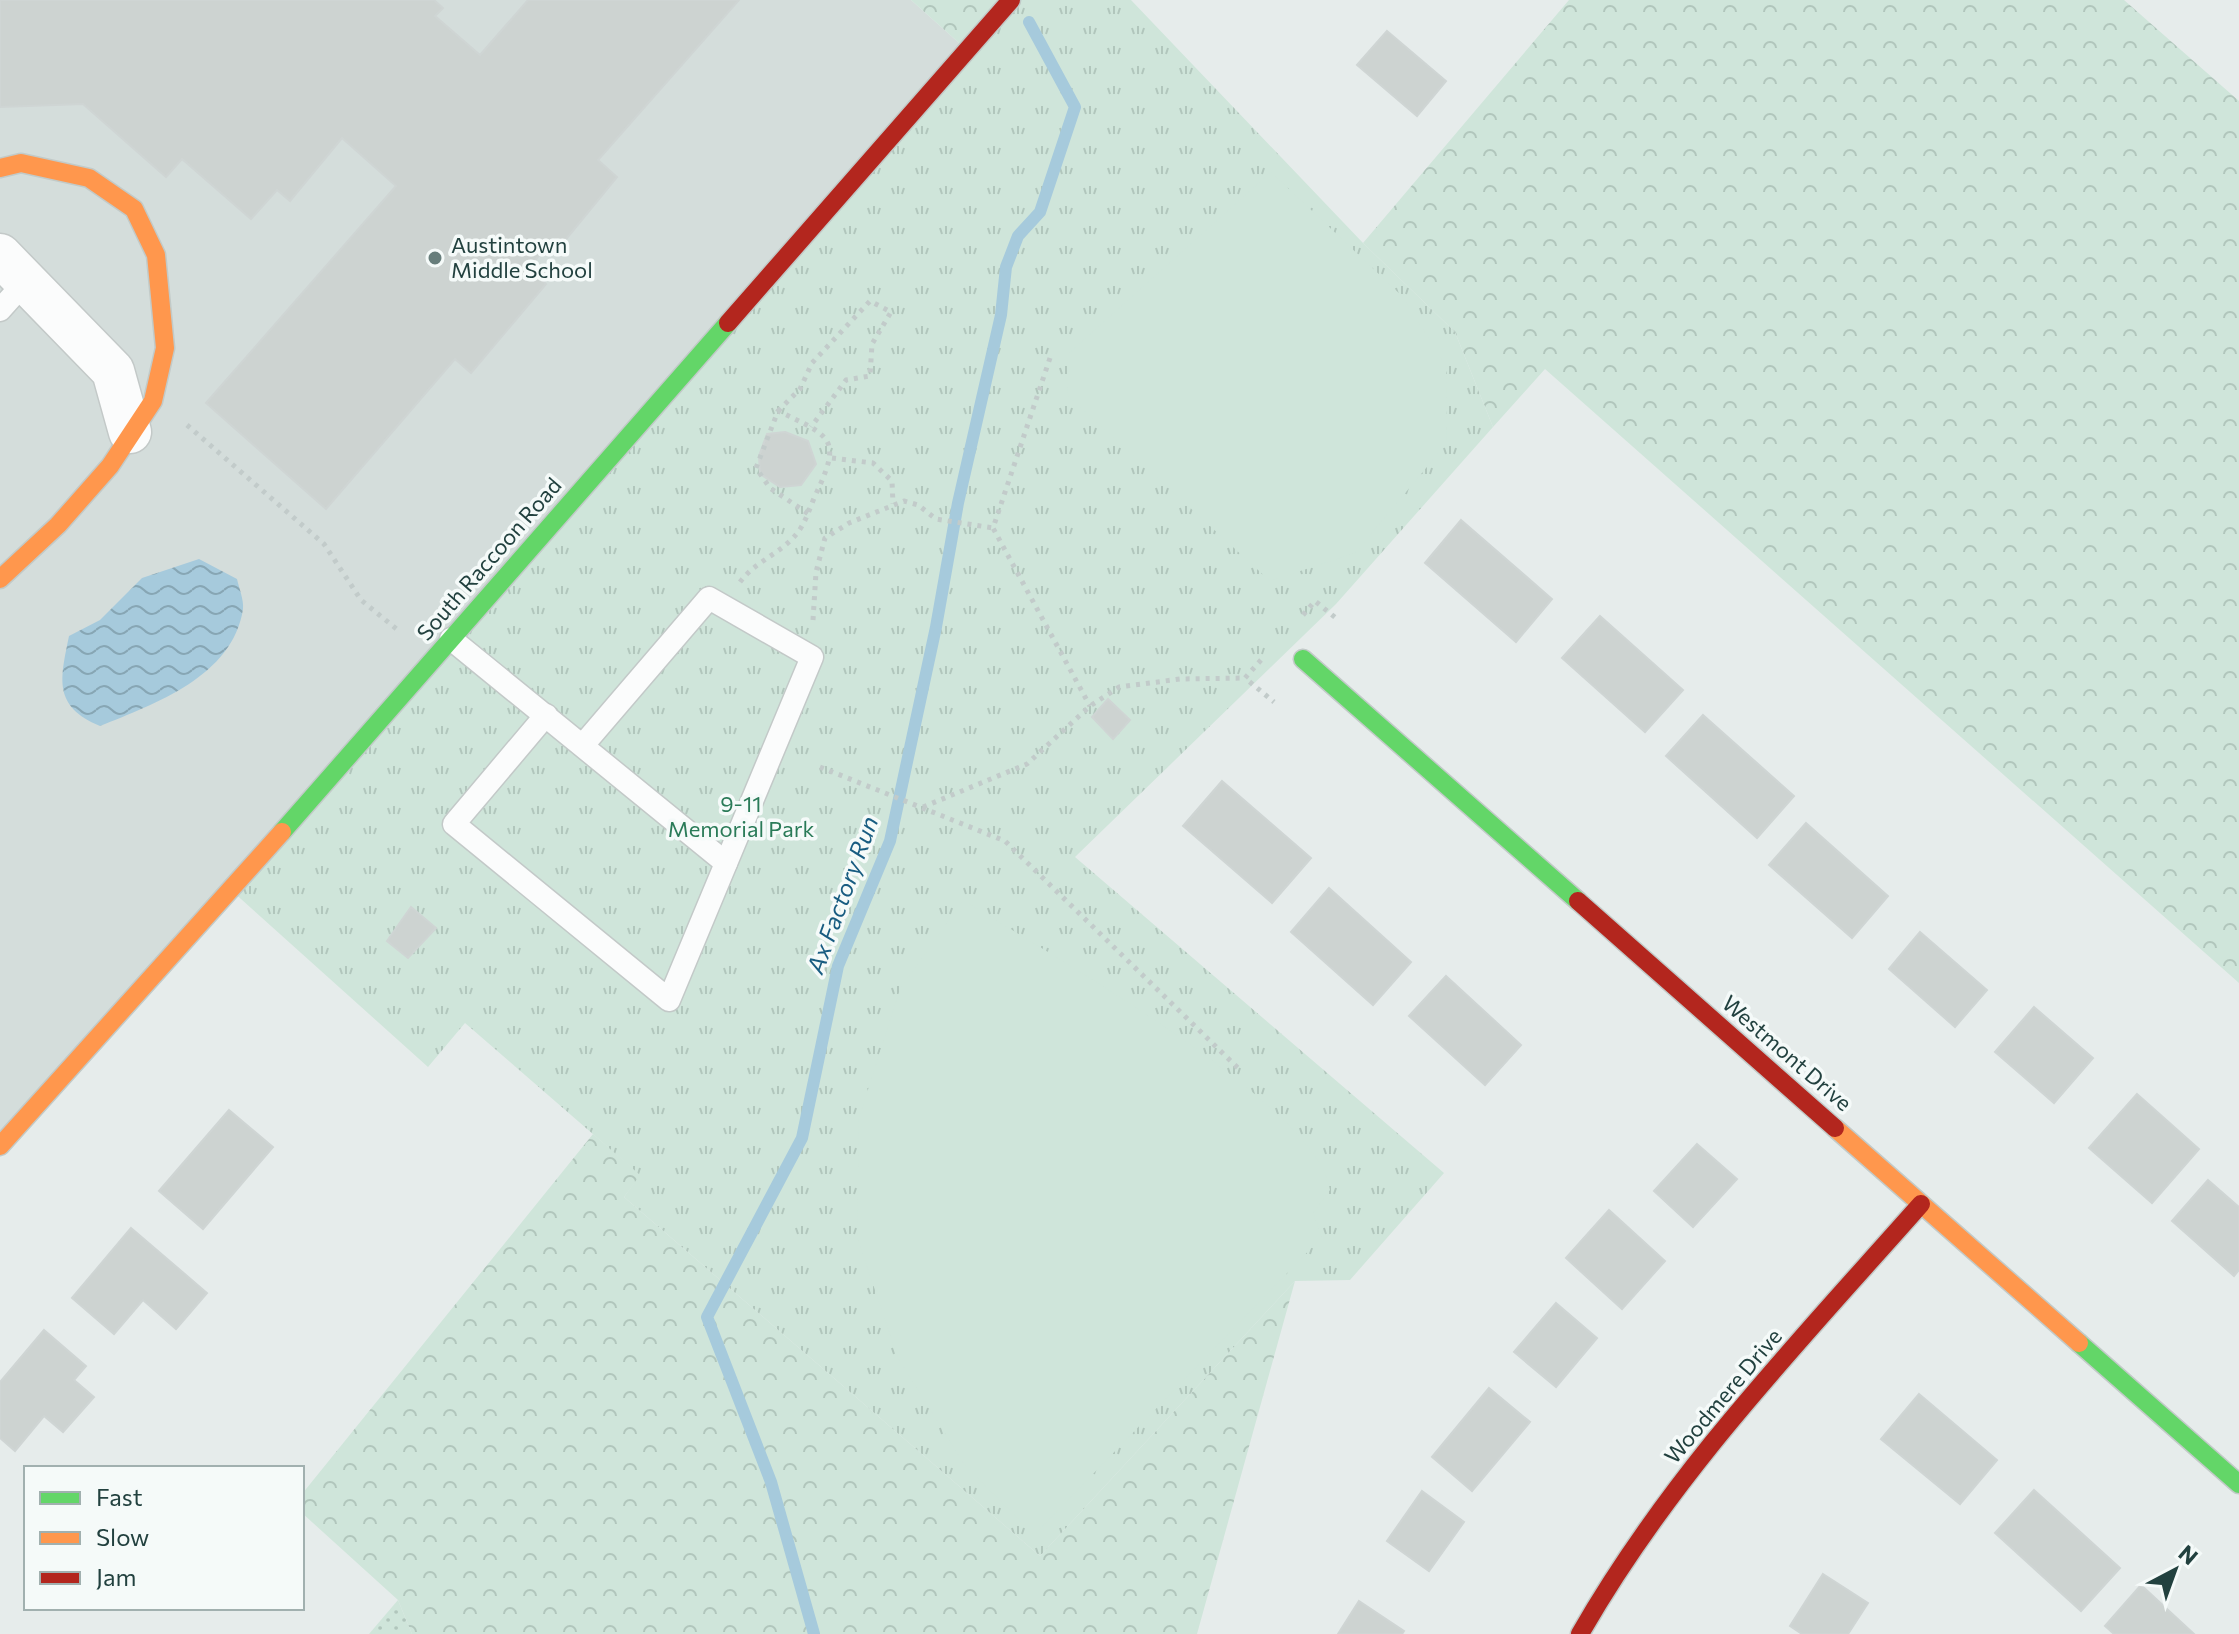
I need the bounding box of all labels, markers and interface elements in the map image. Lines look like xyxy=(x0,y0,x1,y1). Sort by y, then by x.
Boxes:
place label: Austintown Middle School xyxy=(451,231,593,283)
marker: Austintown Middle School xyxy=(426,249,444,267)
street label: South Raccoon Road xyxy=(411,472,567,645)
park label: 9-11 Memorial Park xyxy=(668,790,814,842)
water label: Ax Factory Run xyxy=(799,812,883,978)
street label: Westmont Drive xyxy=(1717,989,1858,1116)
street label: Woodmere Drive xyxy=(1658,1323,1787,1469)
legend xyxy=(24,1466,304,1610)
text: Fast xyxy=(96,1482,143,1511)
text: Slow xyxy=(96,1522,149,1551)
north arrow xyxy=(2135,1530,2215,1610)
text: N xyxy=(2173,1539,2204,1570)
text: Jam xyxy=(96,1562,136,1591)

